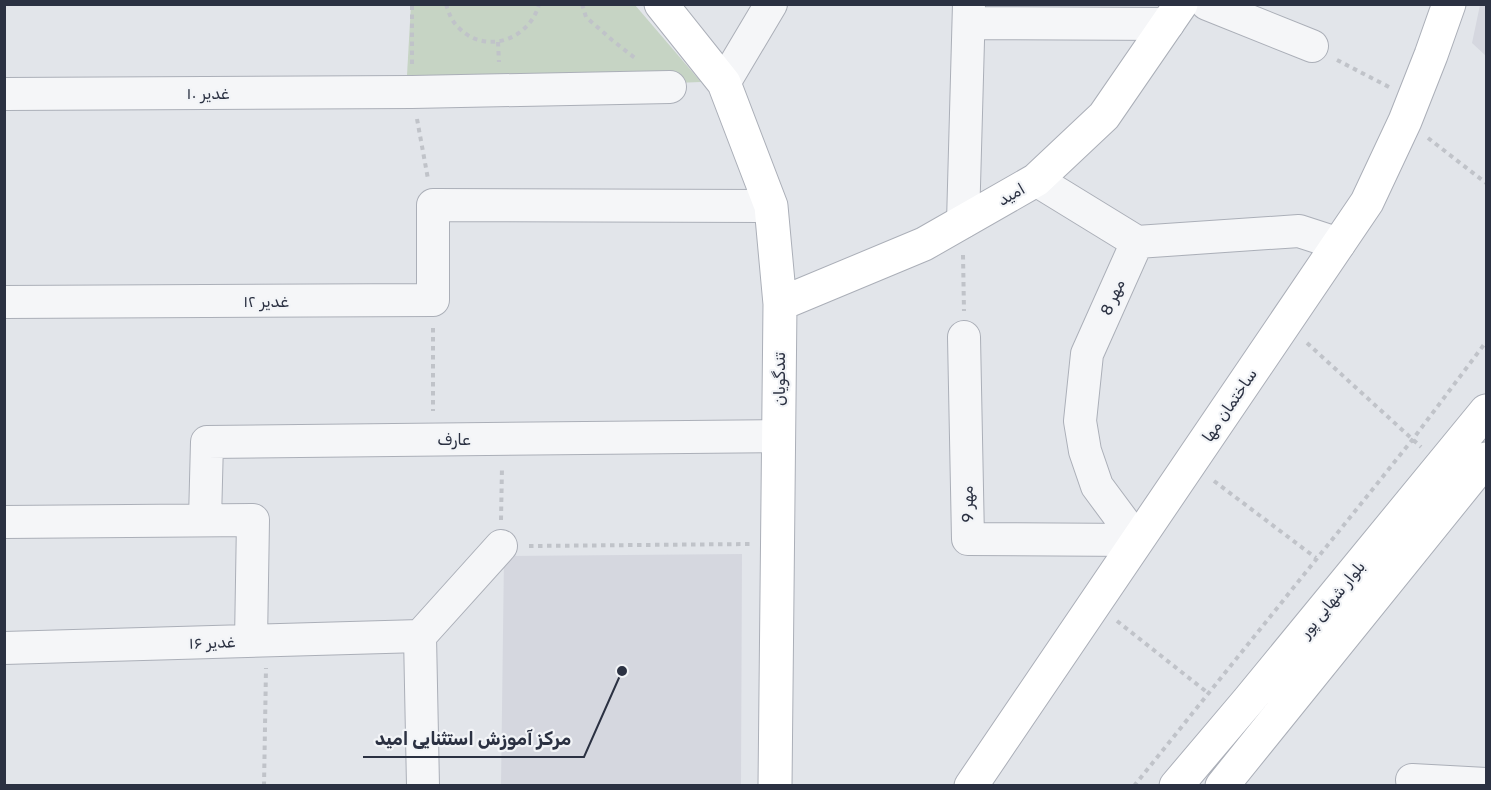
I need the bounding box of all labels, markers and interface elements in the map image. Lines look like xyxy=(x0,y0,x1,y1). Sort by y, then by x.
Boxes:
street label: غدیر ۱۰ xyxy=(187,84,230,104)
street label: امید xyxy=(994,179,1028,210)
street label: مهر 8 xyxy=(1096,276,1130,318)
street label: غدیر ۱۲ xyxy=(243,292,289,312)
street label: تندگویان xyxy=(770,352,790,406)
street label: ساختمان مها xyxy=(1198,365,1262,446)
street label: عارف xyxy=(437,430,471,450)
street label: مهر 9 xyxy=(958,485,978,522)
street label: بلوار شهابی پور xyxy=(1295,557,1370,643)
street label: غدیر ۱۶ xyxy=(188,632,236,654)
callout: مرکز آموزش استثنایی امید xyxy=(363,721,584,757)
text: مرکز آموزش استثنایی امید xyxy=(375,728,571,750)

